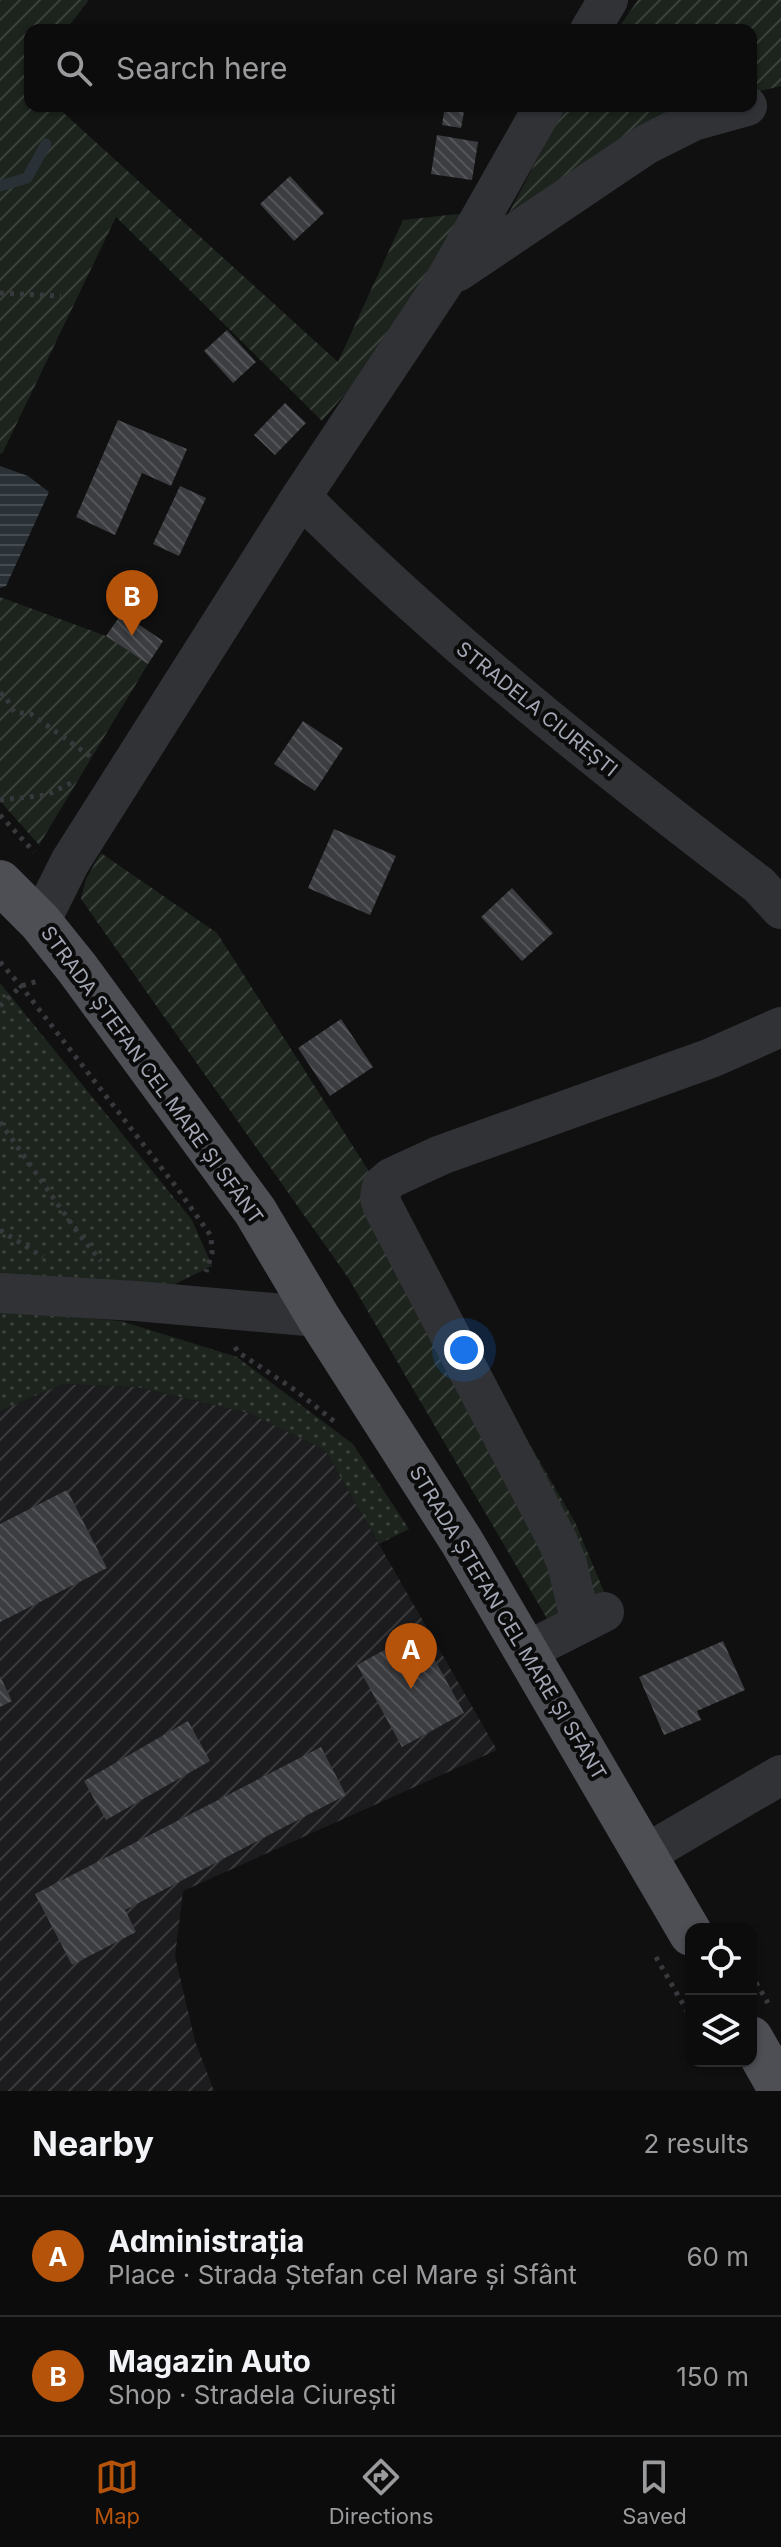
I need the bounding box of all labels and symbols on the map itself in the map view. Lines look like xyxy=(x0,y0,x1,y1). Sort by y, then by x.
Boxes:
pin: B xyxy=(106,570,158,636)
street label: STRADELA CIUREȘTI xyxy=(452,637,622,781)
street label: STRADA ȘTEFAN CEL MARE ȘI SFÂNT xyxy=(36,921,268,1229)
your location xyxy=(444,1330,484,1370)
street label: STRADA ȘTEFAN CEL MARE ȘI SFÂNT xyxy=(404,1462,612,1784)
pin: A xyxy=(385,1623,437,1689)

